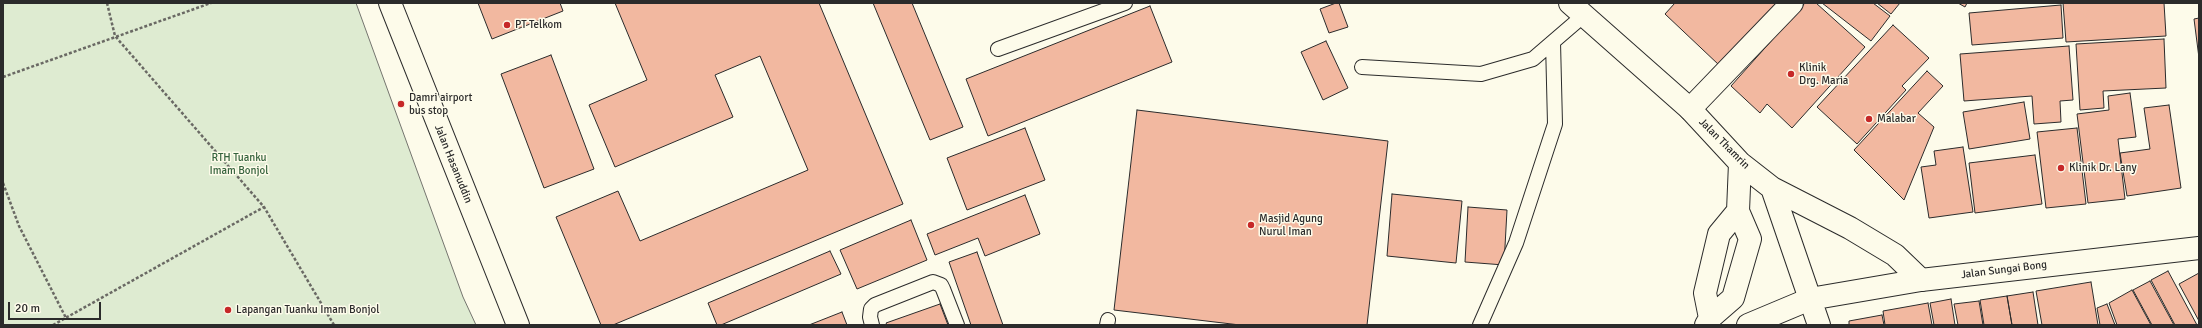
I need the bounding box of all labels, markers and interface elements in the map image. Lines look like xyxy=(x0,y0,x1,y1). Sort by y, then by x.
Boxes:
place label: PT Telkom xyxy=(515,18,562,32)
marker: PT Telkom xyxy=(502,20,512,30)
place label: Klinik Drg. Maria xyxy=(1799,61,1848,87)
marker: Klinik Drg. Maria xyxy=(1786,69,1796,79)
place label: Damri airport bus stop xyxy=(409,91,472,117)
marker: Damri airport bus stop xyxy=(396,99,406,109)
place label: Malabar xyxy=(1877,112,1916,126)
marker: Malabar xyxy=(1864,114,1874,124)
street label: Jalan Thamrin xyxy=(1696,116,1752,172)
street label: Jalan Hasanuddin xyxy=(431,123,475,205)
park label: RTH Tuanku Imam Bonjol xyxy=(209,151,269,177)
place label: Klinik Dr. Lany xyxy=(2069,161,2137,175)
marker: Klinik Dr. Lany xyxy=(2056,163,2066,173)
place label: Masjid Agung Nurul Iman xyxy=(1259,212,1323,238)
marker: Masjid Agung Nurul Iman xyxy=(1246,220,1256,230)
street label: Jalan Sungai Bong xyxy=(1960,258,2048,282)
scale bar xyxy=(10,294,103,320)
text: 20 m xyxy=(15,301,40,316)
place label: Lapangan Tuanku Imam Bonjol xyxy=(236,303,379,317)
marker: Lapangan Tuanku Imam Bonjol xyxy=(223,305,233,315)

